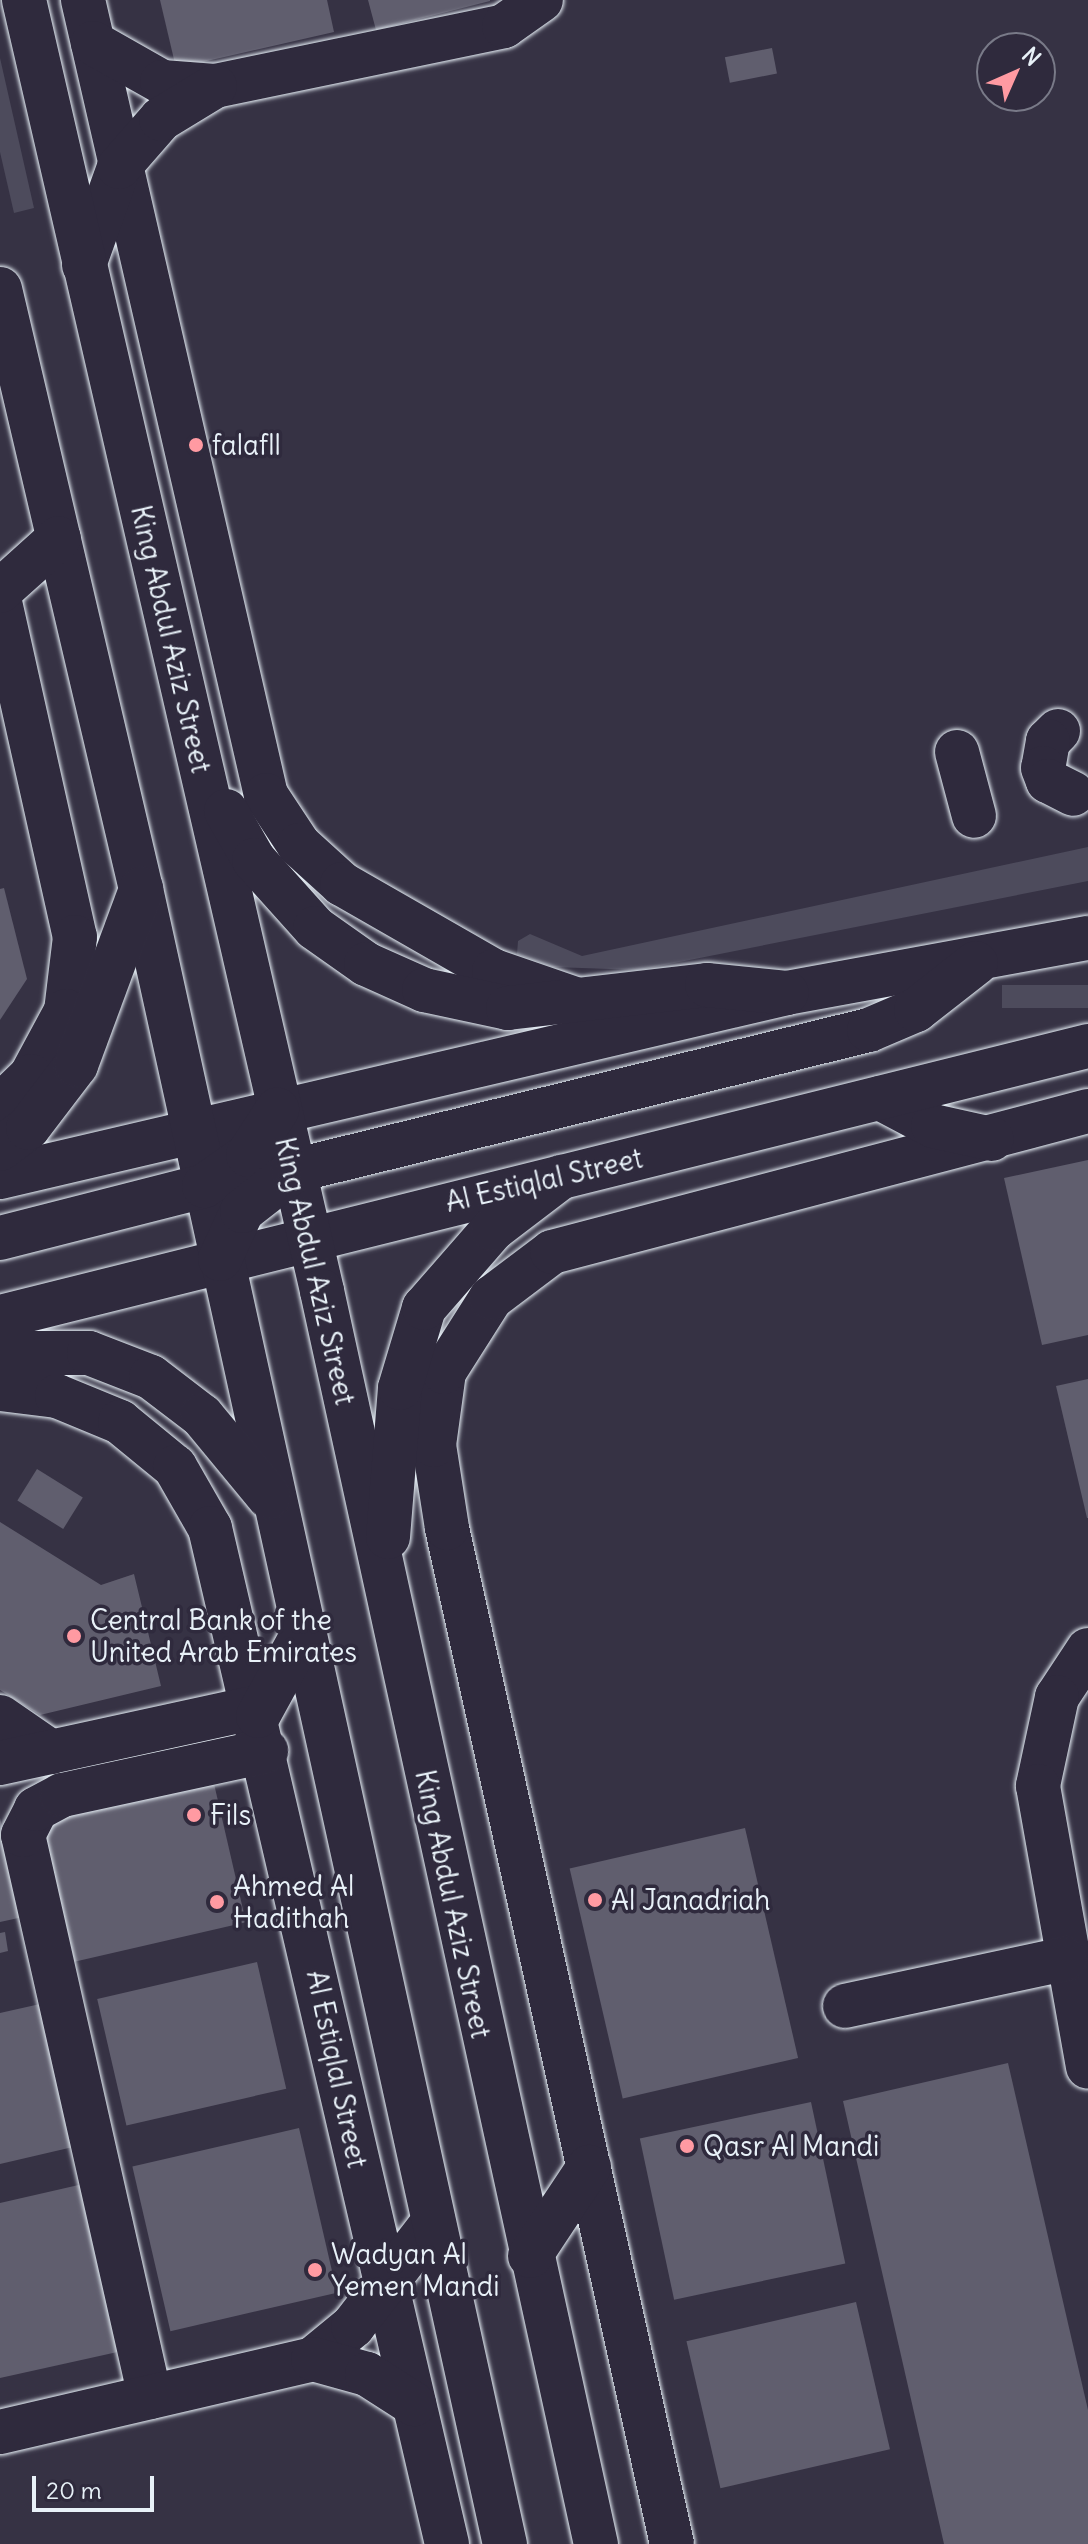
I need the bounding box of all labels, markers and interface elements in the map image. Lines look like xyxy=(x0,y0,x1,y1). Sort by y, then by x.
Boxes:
north arrow xyxy=(976,32,1056,112)
text: N xyxy=(1016,41,1047,72)
place label: falafll xyxy=(212,428,281,462)
marker: falafll xyxy=(187,436,205,454)
street label: King Abdul Aziz Street xyxy=(124,502,218,776)
street label: King Abdul Aziz Street xyxy=(268,1134,362,1408)
street label: Al Estiqlal Street xyxy=(442,1141,646,1219)
place label: Central Bank of the United Arab Emirates xyxy=(90,1603,357,1669)
marker: Central Bank of the United Arab Emirates xyxy=(65,1627,83,1645)
street label: King Abdul Aziz Street xyxy=(408,1767,498,2041)
place label: Fils xyxy=(210,1798,251,1832)
marker: Fils xyxy=(185,1806,203,1824)
place label: Ahmed Al Hadithah xyxy=(233,1869,354,1935)
place label: Al Janadriah xyxy=(611,1883,770,1917)
marker: Al Janadriah xyxy=(586,1891,604,1909)
marker: Ahmed Al Hadithah xyxy=(208,1893,226,1911)
street label: Al Estiqlal Street xyxy=(300,1967,374,2171)
place label: Qasr Al Mandi xyxy=(703,2129,879,2163)
marker: Qasr Al Mandi xyxy=(678,2137,696,2155)
place label: Wadyan Al Yemen Mandi xyxy=(331,2237,499,2303)
marker: Wadyan Al Yemen Mandi xyxy=(306,2261,324,2279)
scale bar xyxy=(36,2460,158,2510)
text: 20 m xyxy=(46,2475,102,2505)

